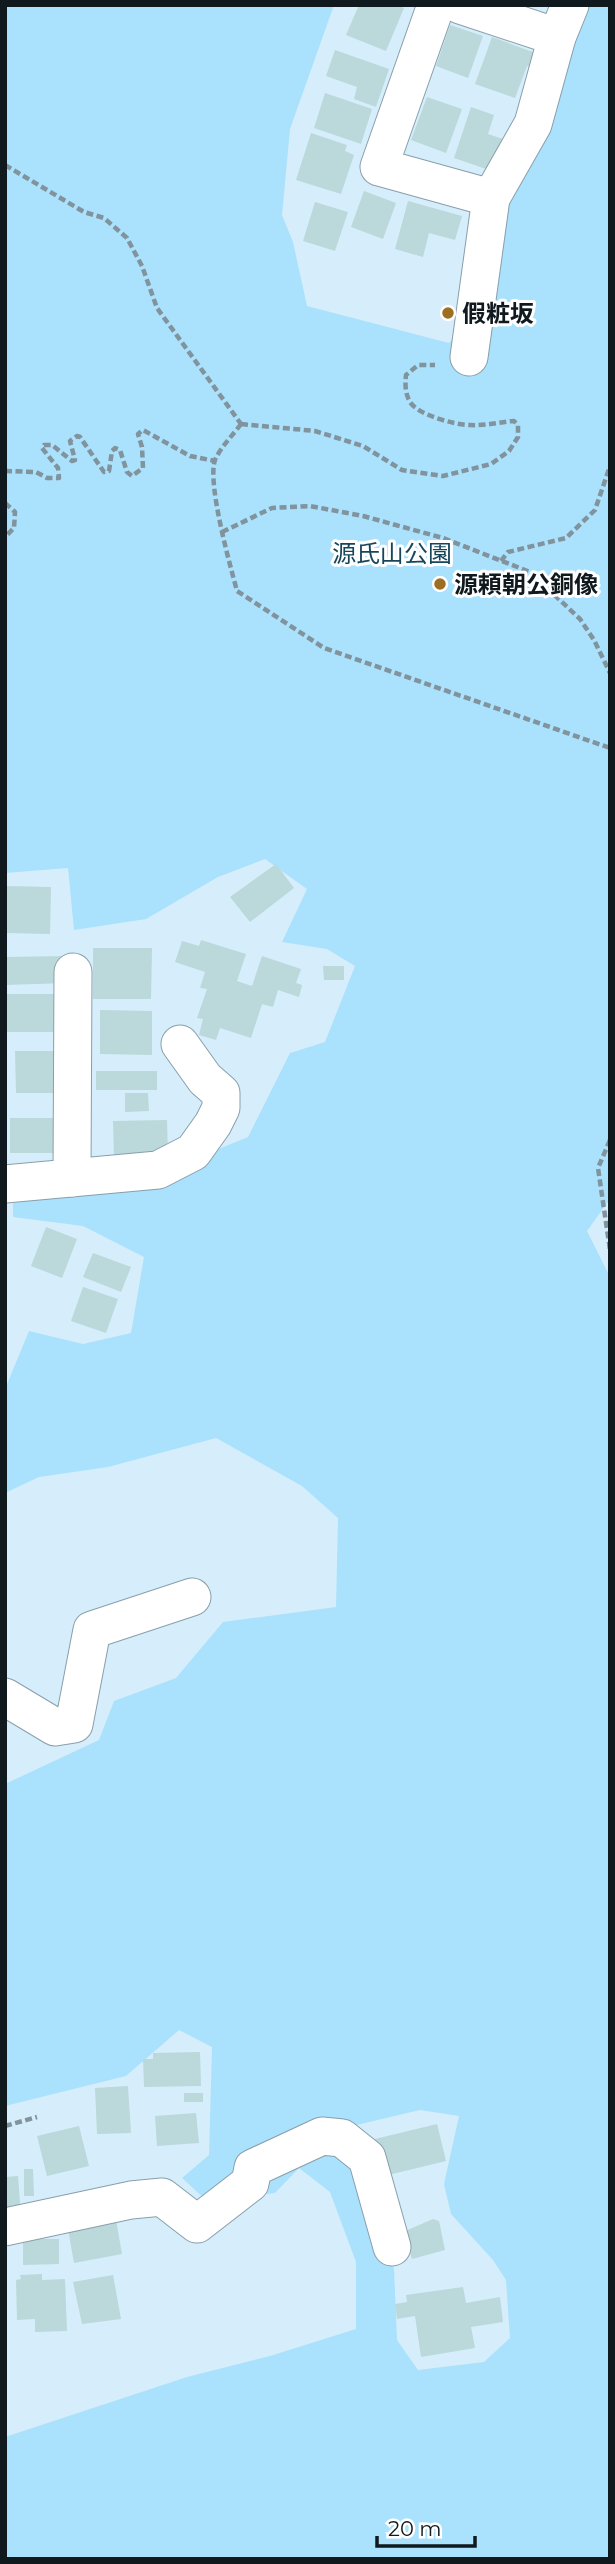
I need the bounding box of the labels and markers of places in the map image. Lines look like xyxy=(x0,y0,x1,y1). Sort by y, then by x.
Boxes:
place label: 假粧坂 xyxy=(462,299,534,328)
marker: 假粧坂 xyxy=(440,305,456,321)
place label: 源頼朝公銅像 xyxy=(454,570,598,599)
marker: 源頼朝公銅像 xyxy=(432,576,448,592)

